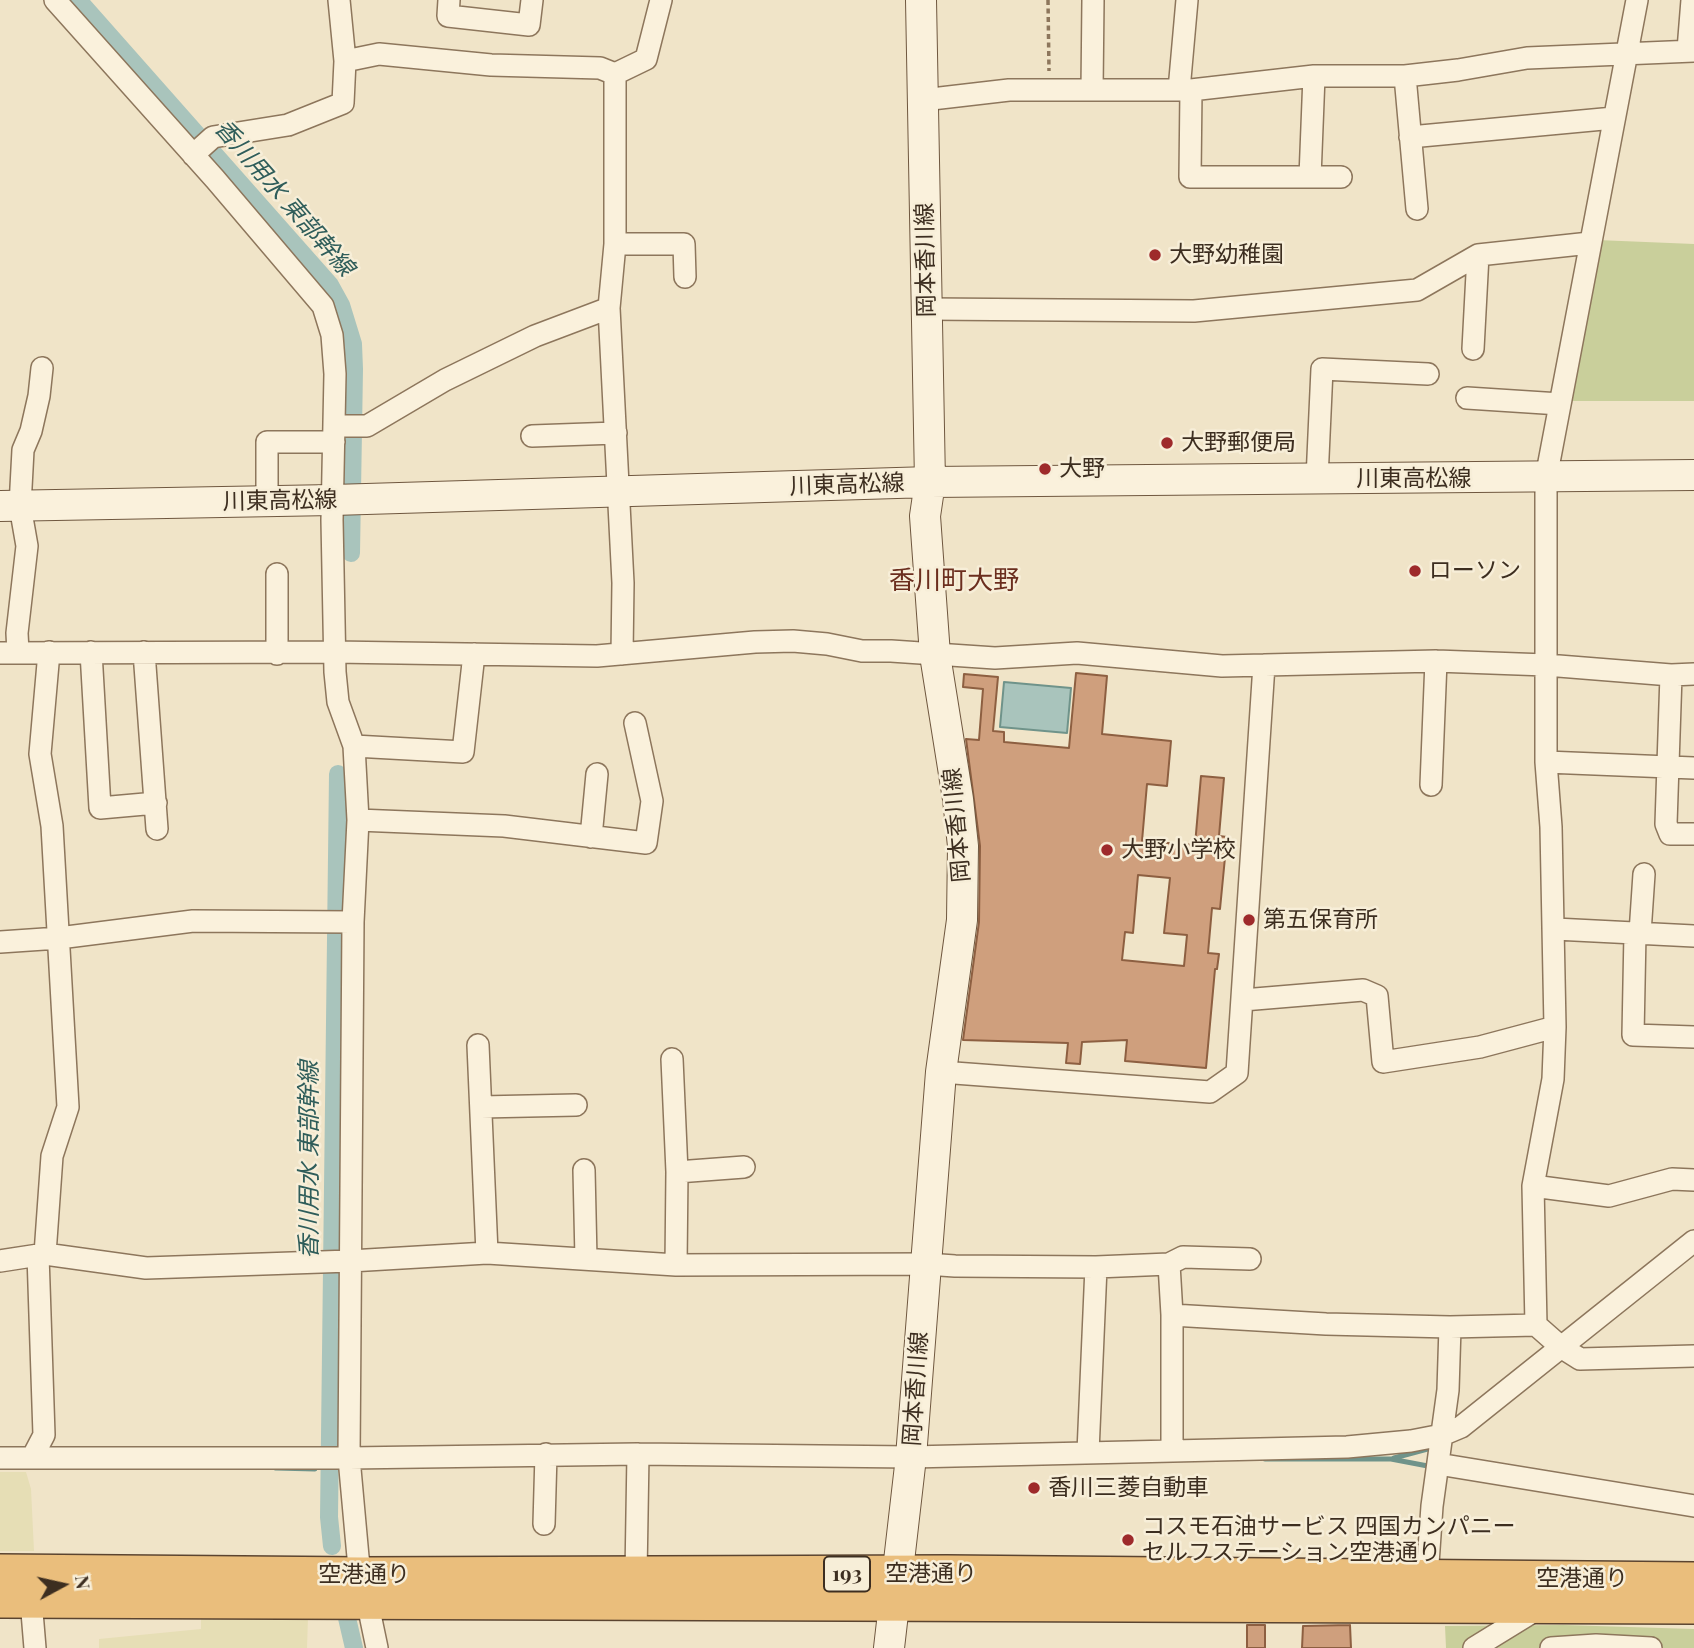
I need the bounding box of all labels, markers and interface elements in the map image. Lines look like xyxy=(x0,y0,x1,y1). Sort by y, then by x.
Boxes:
water label: 香川用水 東部幹線 xyxy=(208,114,360,282)
street label: 岡本香川線 xyxy=(911,202,941,318)
place label: 大野幼稚園 xyxy=(1169,241,1284,269)
marker: 大野幼稚園 xyxy=(1147,247,1163,263)
place label: 大野郵便局 xyxy=(1181,429,1296,457)
marker: 大野郵便局 xyxy=(1159,435,1175,451)
place label: 大野 xyxy=(1059,455,1105,483)
marker: 大野 xyxy=(1037,461,1053,477)
street label: 川東高松線 xyxy=(1357,465,1471,493)
street label: 川東高松線 xyxy=(789,469,905,501)
street label: 川東高松線 xyxy=(222,486,338,516)
place label: ローソン xyxy=(1429,557,1521,585)
marker: ローソン xyxy=(1407,563,1423,579)
district label: 香川町大野 xyxy=(889,565,1019,597)
street label: 岡本香川線 xyxy=(938,767,976,883)
place label: 大野小学校 xyxy=(1121,836,1236,864)
marker: 大野小学校 xyxy=(1099,842,1115,858)
place label: 第五保育所 xyxy=(1263,906,1378,934)
marker: 第五保育所 xyxy=(1241,912,1257,928)
water label: 香川用水 東部幹線 xyxy=(296,1061,324,1259)
street label: 岡本香川線 xyxy=(898,1331,934,1447)
place label: 香川三菱自動車 xyxy=(1048,1474,1209,1502)
marker: 香川三菱自動車 xyxy=(1026,1480,1042,1496)
place label: コスモ石油サービス 四国カンパニー セルフステーション空港通り xyxy=(1142,1513,1516,1567)
marker: コスモ石油サービス 四国カンパニー セルフステーション空港通り xyxy=(1120,1532,1136,1548)
north arrow xyxy=(28,1550,98,1620)
road number: 193 xyxy=(824,1556,870,1592)
street label: 空港通り xyxy=(885,1560,977,1588)
street label: 空港通り xyxy=(318,1561,410,1589)
street label: 空港通り xyxy=(1536,1565,1628,1593)
text: N xyxy=(70,1573,98,1591)

